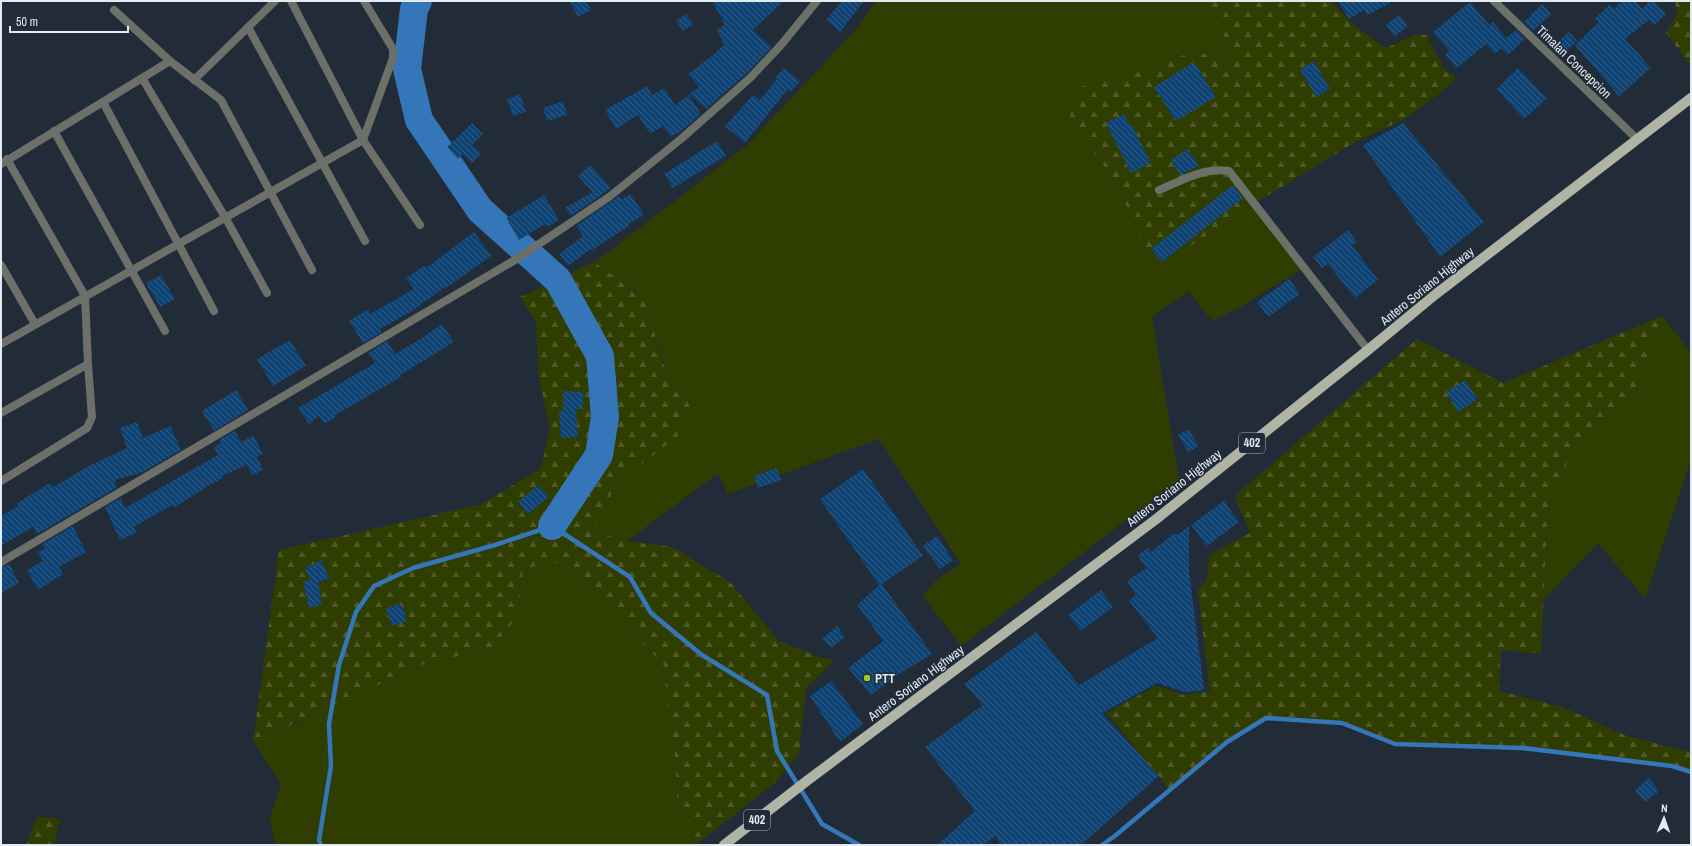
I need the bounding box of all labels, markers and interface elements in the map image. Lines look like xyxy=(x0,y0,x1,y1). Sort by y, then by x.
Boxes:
scale bar xyxy=(10,8,128,34)
text: 50 m xyxy=(16,14,38,30)
street label: Timalan Concepcion xyxy=(1533,22,1615,102)
street label: Antero Soriano Highway xyxy=(1376,242,1478,330)
road number: 402 xyxy=(1239,433,1265,453)
street label: Antero Soriano Highway xyxy=(1122,445,1226,531)
street label: Antero Soriano Highway xyxy=(864,641,968,725)
place label: PTT xyxy=(875,670,896,687)
marker: PTT xyxy=(862,673,872,683)
north arrow xyxy=(1644,798,1684,838)
text: N xyxy=(1661,801,1668,815)
road number: 402 xyxy=(744,810,770,830)

